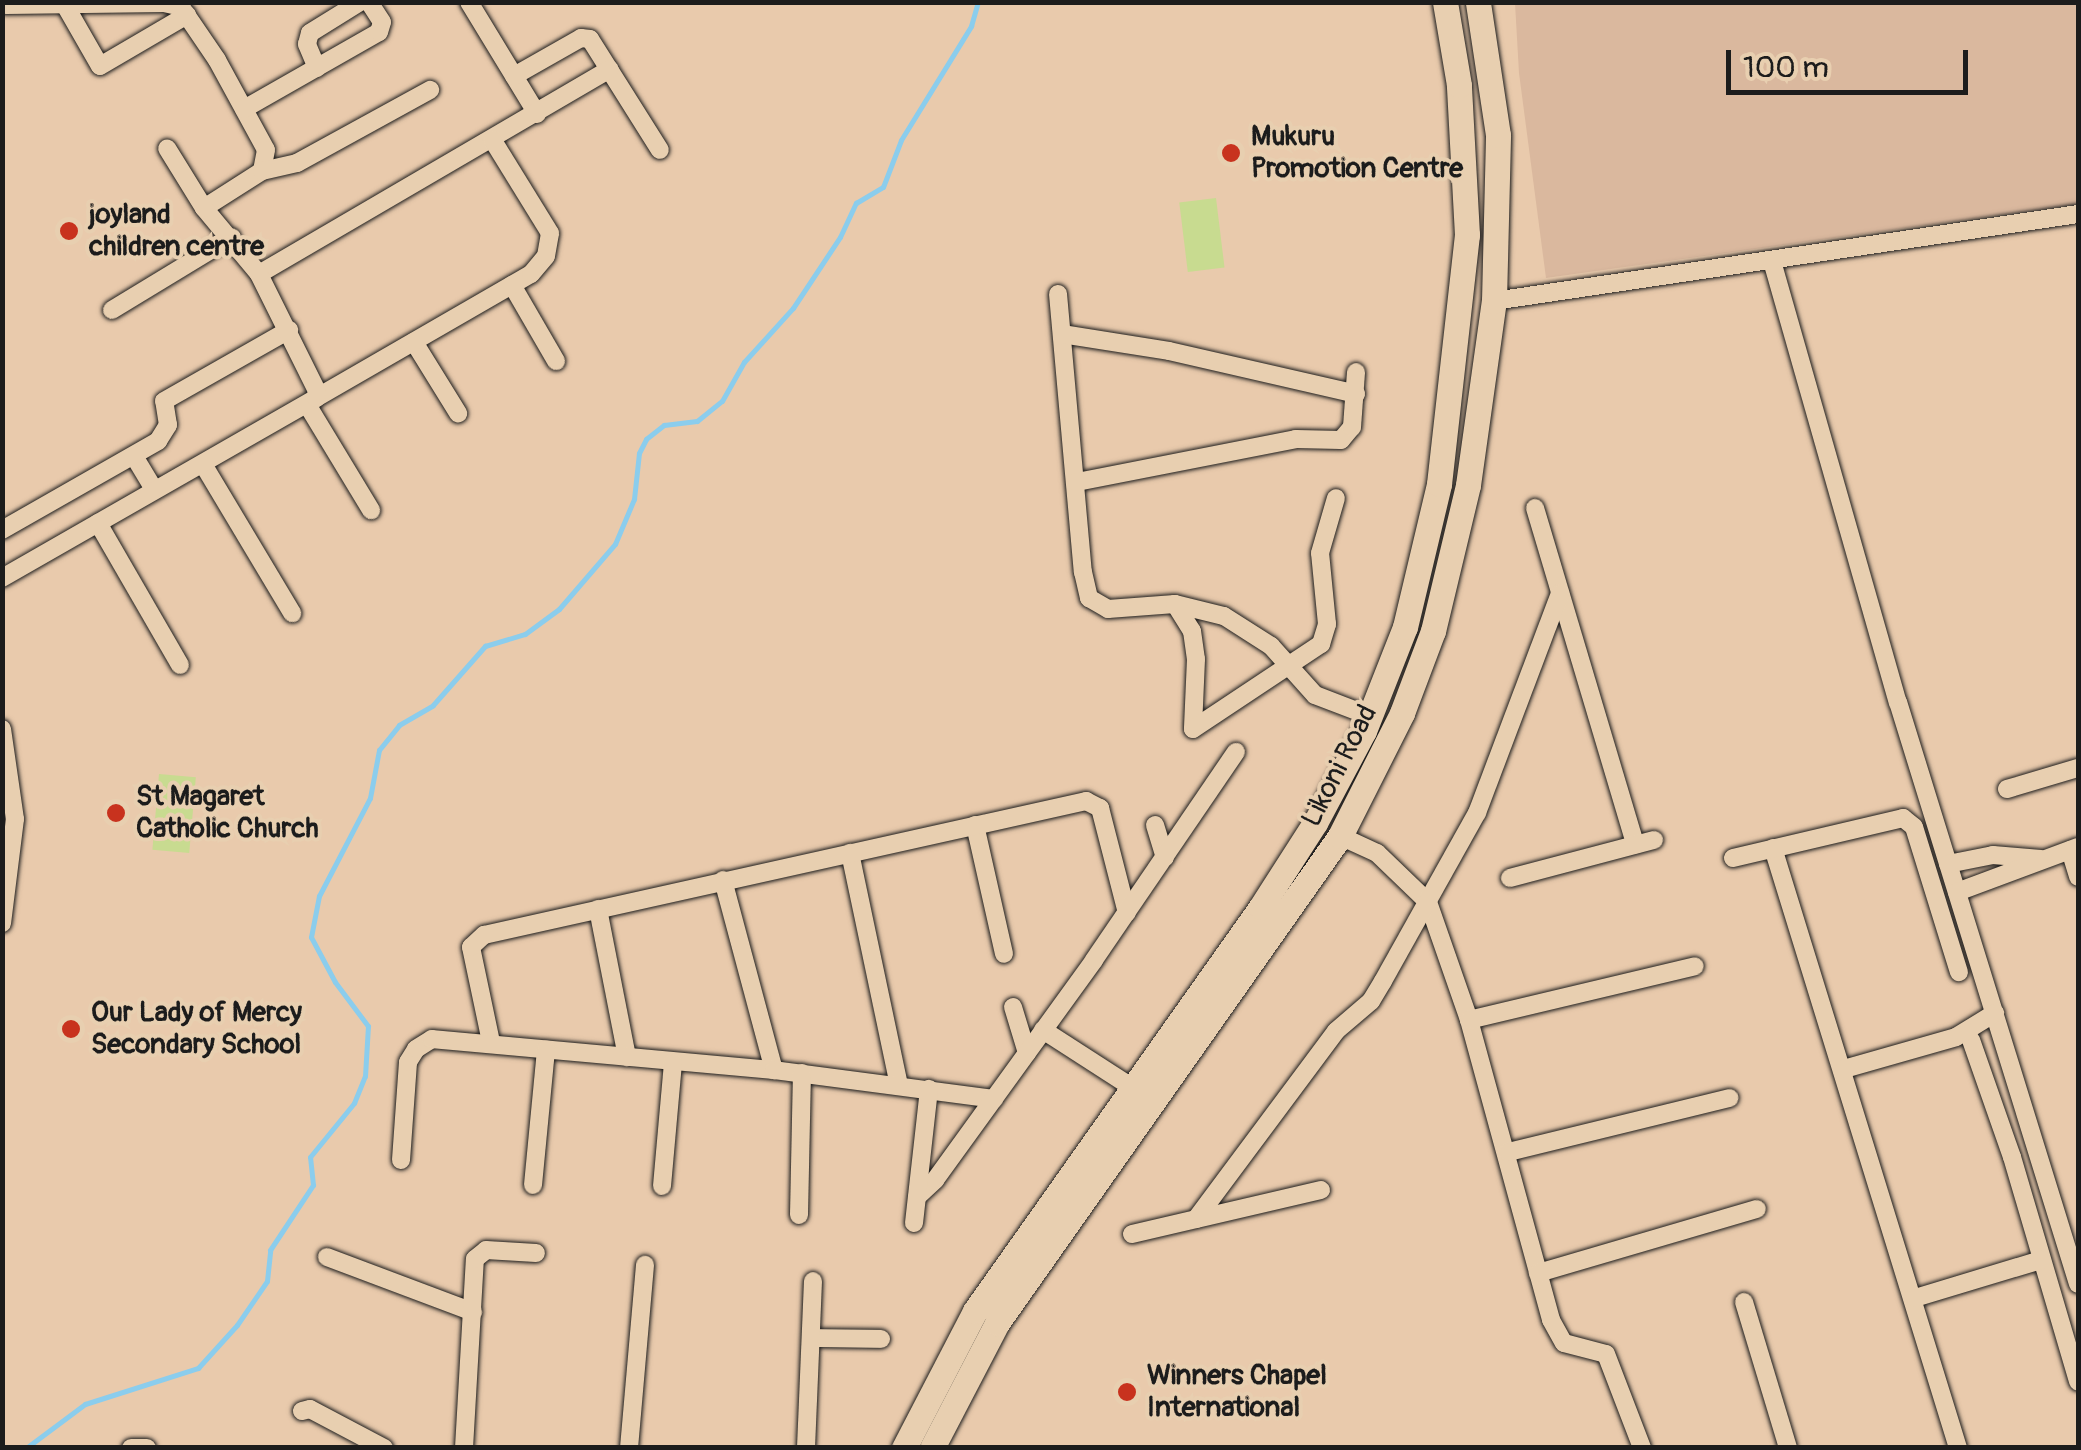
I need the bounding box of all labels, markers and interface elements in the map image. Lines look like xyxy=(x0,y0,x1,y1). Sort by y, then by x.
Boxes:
scale bar xyxy=(1731,30,1974,92)
text: 100 m xyxy=(1743,49,1829,86)
place label: Mukuru Promotion Centre xyxy=(1251,120,1463,186)
marker: Mukuru Promotion Centre xyxy=(1220,142,1242,164)
place label: joyland children centre xyxy=(89,198,264,264)
marker: joyland children centre xyxy=(58,220,80,242)
street label: Likoni Road xyxy=(1295,700,1385,832)
place label: St Magaret Catholic Church xyxy=(136,780,319,846)
marker: St Magaret Catholic Church xyxy=(105,802,127,824)
place label: Our Lady of Mercy Secondary School xyxy=(91,996,302,1062)
marker: Our Lady of Mercy Secondary School xyxy=(60,1018,82,1040)
place label: Winners Chapel International xyxy=(1147,1359,1327,1425)
marker: Winners Chapel International xyxy=(1116,1381,1138,1403)

